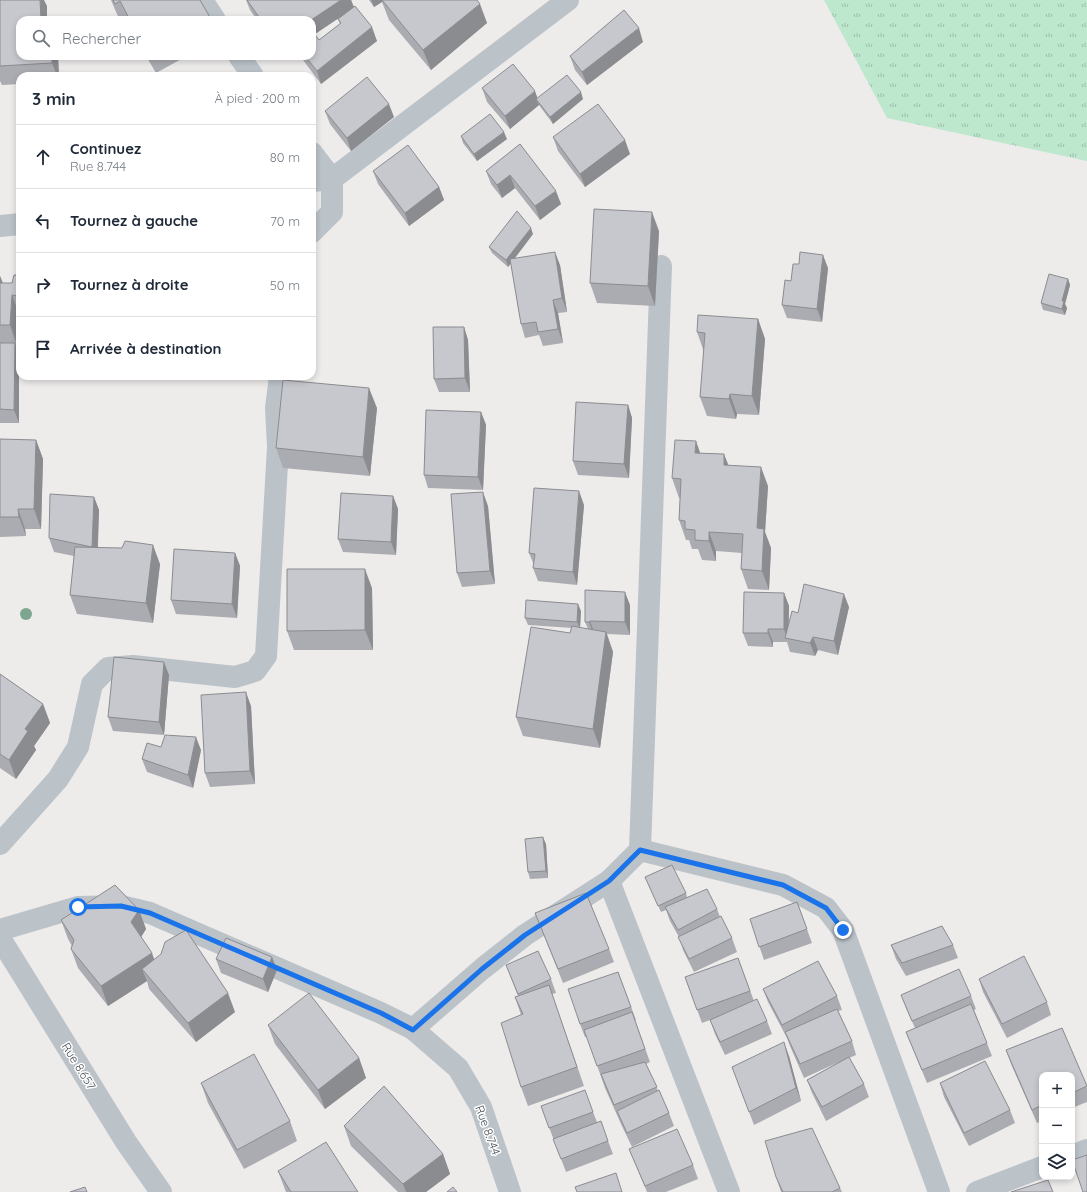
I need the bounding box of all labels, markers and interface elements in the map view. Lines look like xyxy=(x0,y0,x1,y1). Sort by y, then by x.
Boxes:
search box xyxy=(16,16,316,60)
icon: search xyxy=(30,27,52,49)
text: Rechercher xyxy=(62,29,141,48)
text: 3 min xyxy=(32,88,76,109)
text: À pied · 200 m xyxy=(214,90,300,106)
text: Continuez xyxy=(70,139,141,158)
icon: ahead xyxy=(32,146,54,168)
text: 80 m xyxy=(270,149,300,165)
text: Rue 8.744 xyxy=(70,158,126,174)
icon: left xyxy=(32,210,54,232)
text: Tournez à gauche xyxy=(70,211,198,230)
text: 70 m xyxy=(270,213,300,229)
icon: right xyxy=(32,274,54,296)
text: Tournez à droite xyxy=(70,275,189,294)
text: 50 m xyxy=(270,277,300,293)
icon: arrive xyxy=(32,338,54,360)
text: Arrivée à destination xyxy=(70,339,222,358)
route start xyxy=(69,898,87,916)
route end xyxy=(834,921,852,939)
street label: Rue 8.657 xyxy=(59,1040,99,1092)
map controls xyxy=(1039,1072,1075,1180)
button: + xyxy=(1039,1072,1075,1108)
street label: Rue 8.744 xyxy=(472,1103,504,1157)
button: − xyxy=(1039,1108,1075,1144)
button: layers xyxy=(1039,1144,1075,1180)

